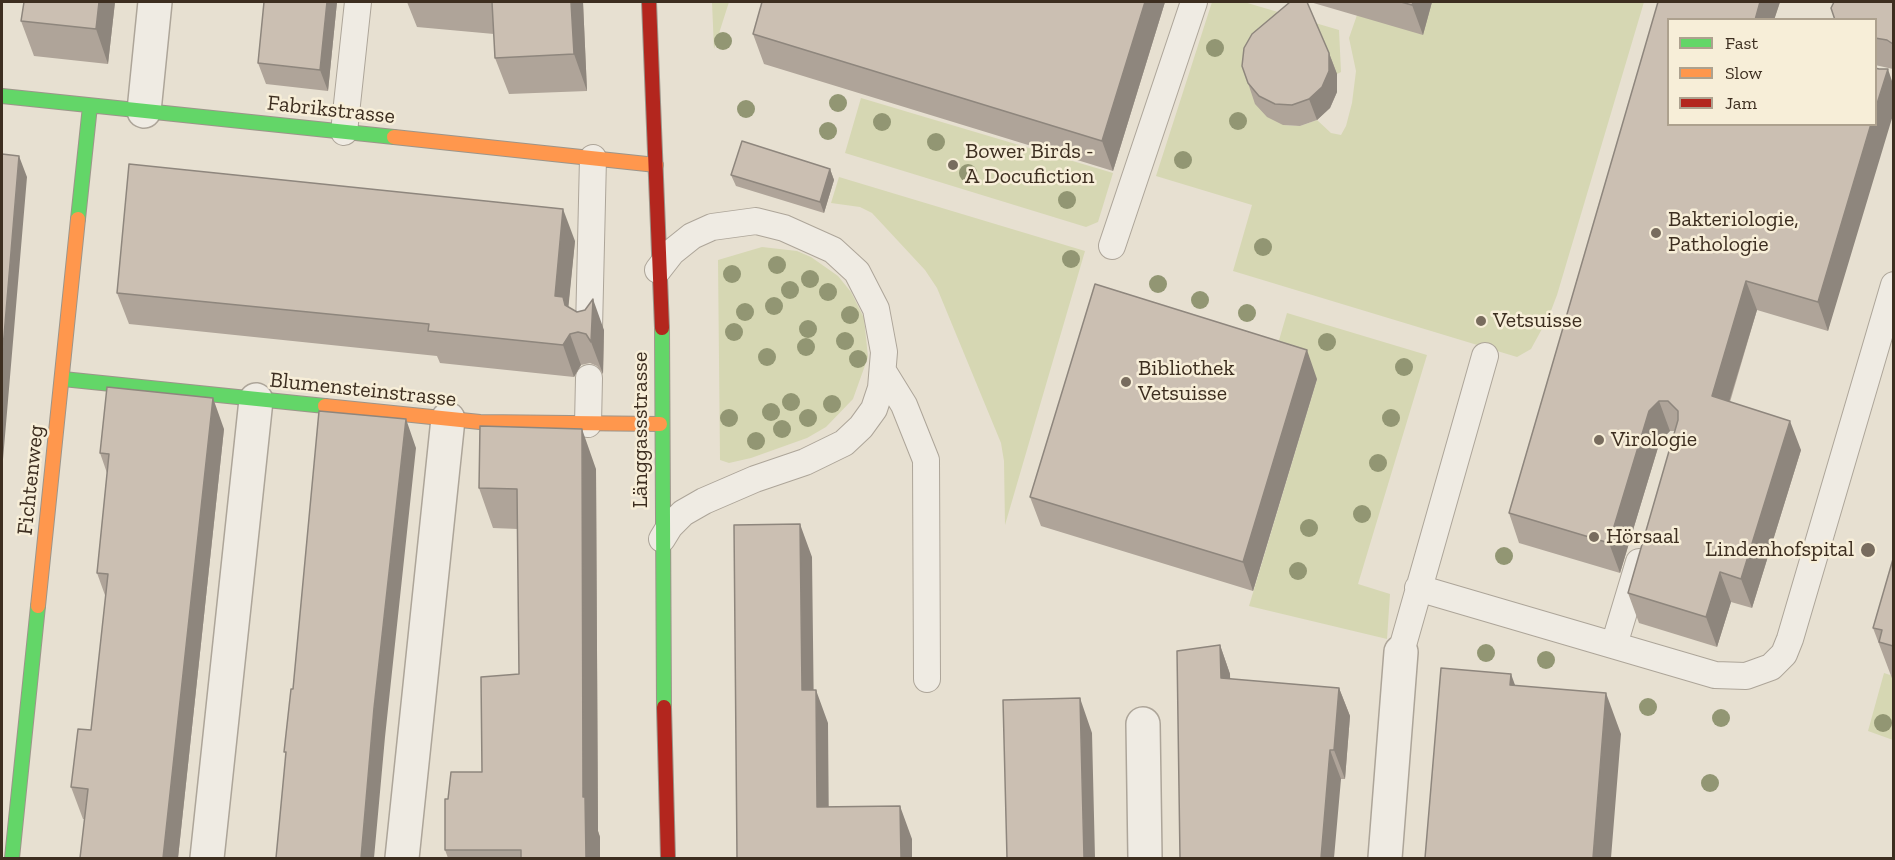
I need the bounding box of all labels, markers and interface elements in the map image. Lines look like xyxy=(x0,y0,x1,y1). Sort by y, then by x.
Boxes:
legend xyxy=(1667,18,1877,126)
text: Fast xyxy=(1725,32,1758,54)
text: Slow xyxy=(1725,62,1762,84)
street label: Fabrikstrasse xyxy=(266,90,396,130)
text: Jam xyxy=(1725,92,1757,114)
place label: Bower Birds - A Docufiction xyxy=(965,139,1094,190)
marker: Bower Birds - A Docufiction xyxy=(946,158,960,172)
place label: Bakteriologie, Pathologie xyxy=(1668,207,1799,258)
marker: Bakteriologie, Pathologie xyxy=(1649,226,1663,240)
place label: Vetsuisse xyxy=(1493,308,1582,334)
marker: Vetsuisse xyxy=(1474,314,1488,328)
street label: Länggassstrasse xyxy=(628,352,654,508)
place label: Bibliothek Vetsuisse xyxy=(1138,356,1235,408)
street label: Blumensteinstrasse xyxy=(268,367,458,413)
marker: Bibliothek Vetsuisse xyxy=(1119,375,1133,389)
street label: Fichtenweg xyxy=(12,424,50,536)
place label: Virologie xyxy=(1611,427,1697,453)
marker: Virologie xyxy=(1592,433,1606,447)
place label: Hörsaal xyxy=(1606,524,1679,550)
marker: Hörsaal xyxy=(1587,530,1601,544)
place label: Lindenhofspital xyxy=(1705,537,1854,563)
marker: Lindenhofspital xyxy=(1859,541,1877,559)

